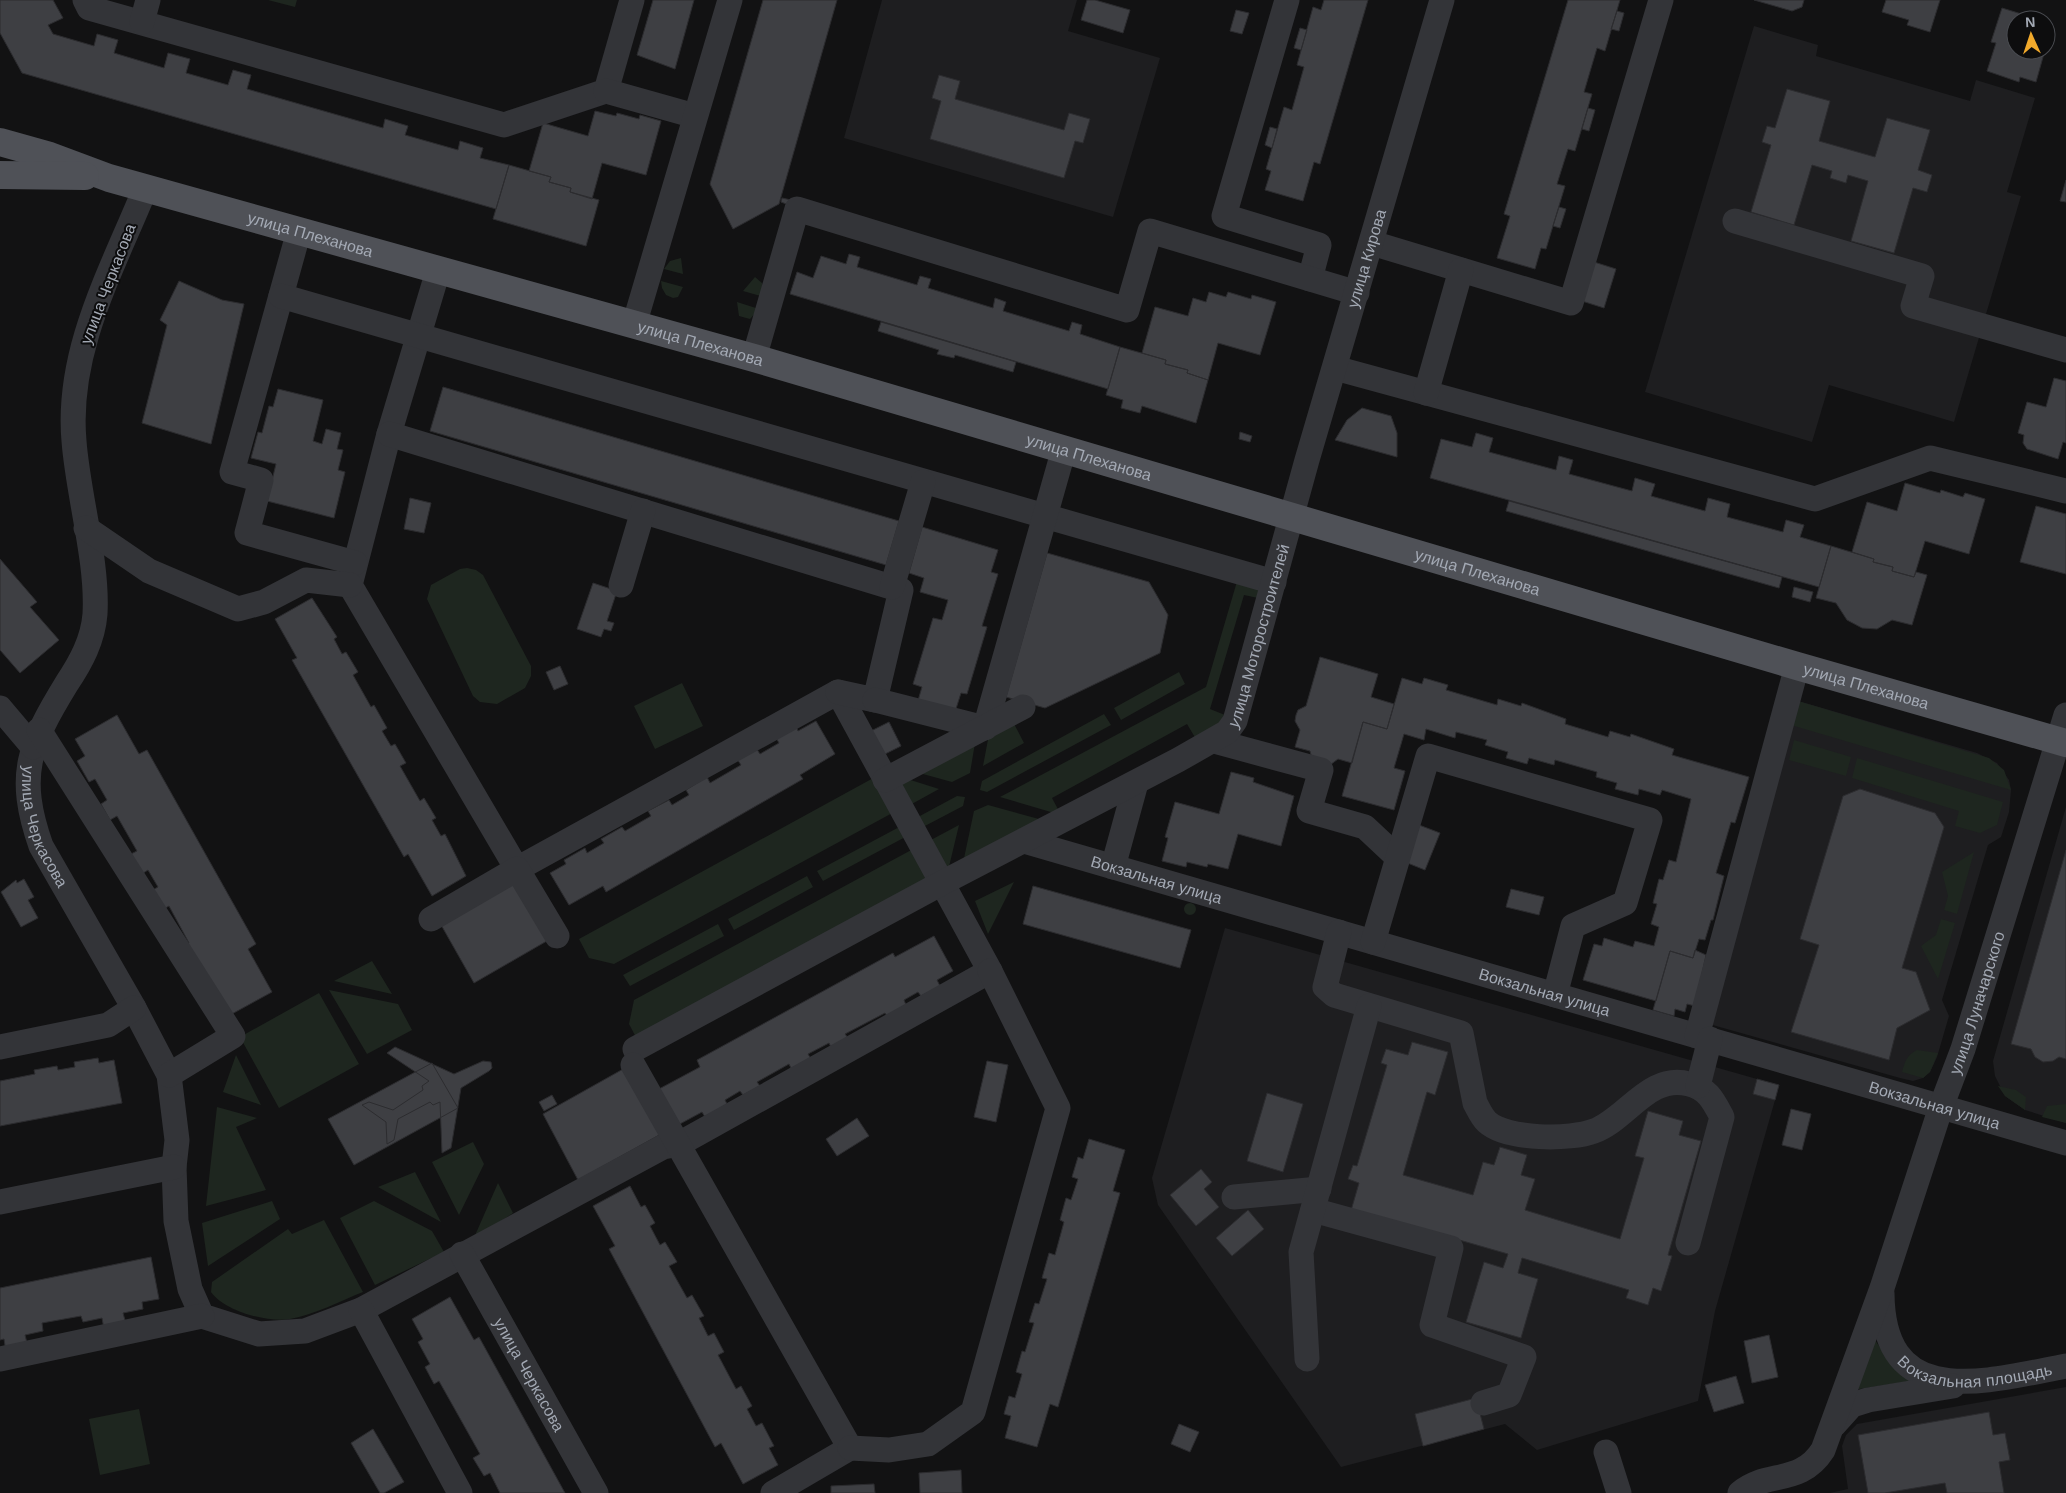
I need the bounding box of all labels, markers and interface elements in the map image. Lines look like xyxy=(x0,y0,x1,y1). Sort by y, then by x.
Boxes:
north arrow xyxy=(2006,10,2056,60)
text: N xyxy=(2025,14,2036,30)
street label: улица Кирова xyxy=(1344,207,1389,310)
street label: улица Плеханова xyxy=(246,209,375,260)
street label: улица Черкасова xyxy=(77,221,139,347)
street label: улица Плеханова xyxy=(636,317,765,369)
street label: улица Плеханова xyxy=(1025,430,1154,483)
street label: улица Моторостроителей xyxy=(1225,542,1292,731)
street label: улица Плеханова xyxy=(1413,545,1542,598)
street label: улица Плеханова xyxy=(1802,660,1931,712)
street label: улица Черкасова xyxy=(20,765,71,890)
street label: Вокзальная улица xyxy=(1089,852,1224,906)
street label: улица Луначарского xyxy=(1946,929,2007,1077)
street label: Вокзальная улица xyxy=(1477,965,1612,1019)
street label: Вокзальная улица xyxy=(1867,1078,2002,1132)
street label: улица Черкасова xyxy=(491,1315,568,1434)
street label: Вокзальная площадь xyxy=(1895,1352,2053,1390)

